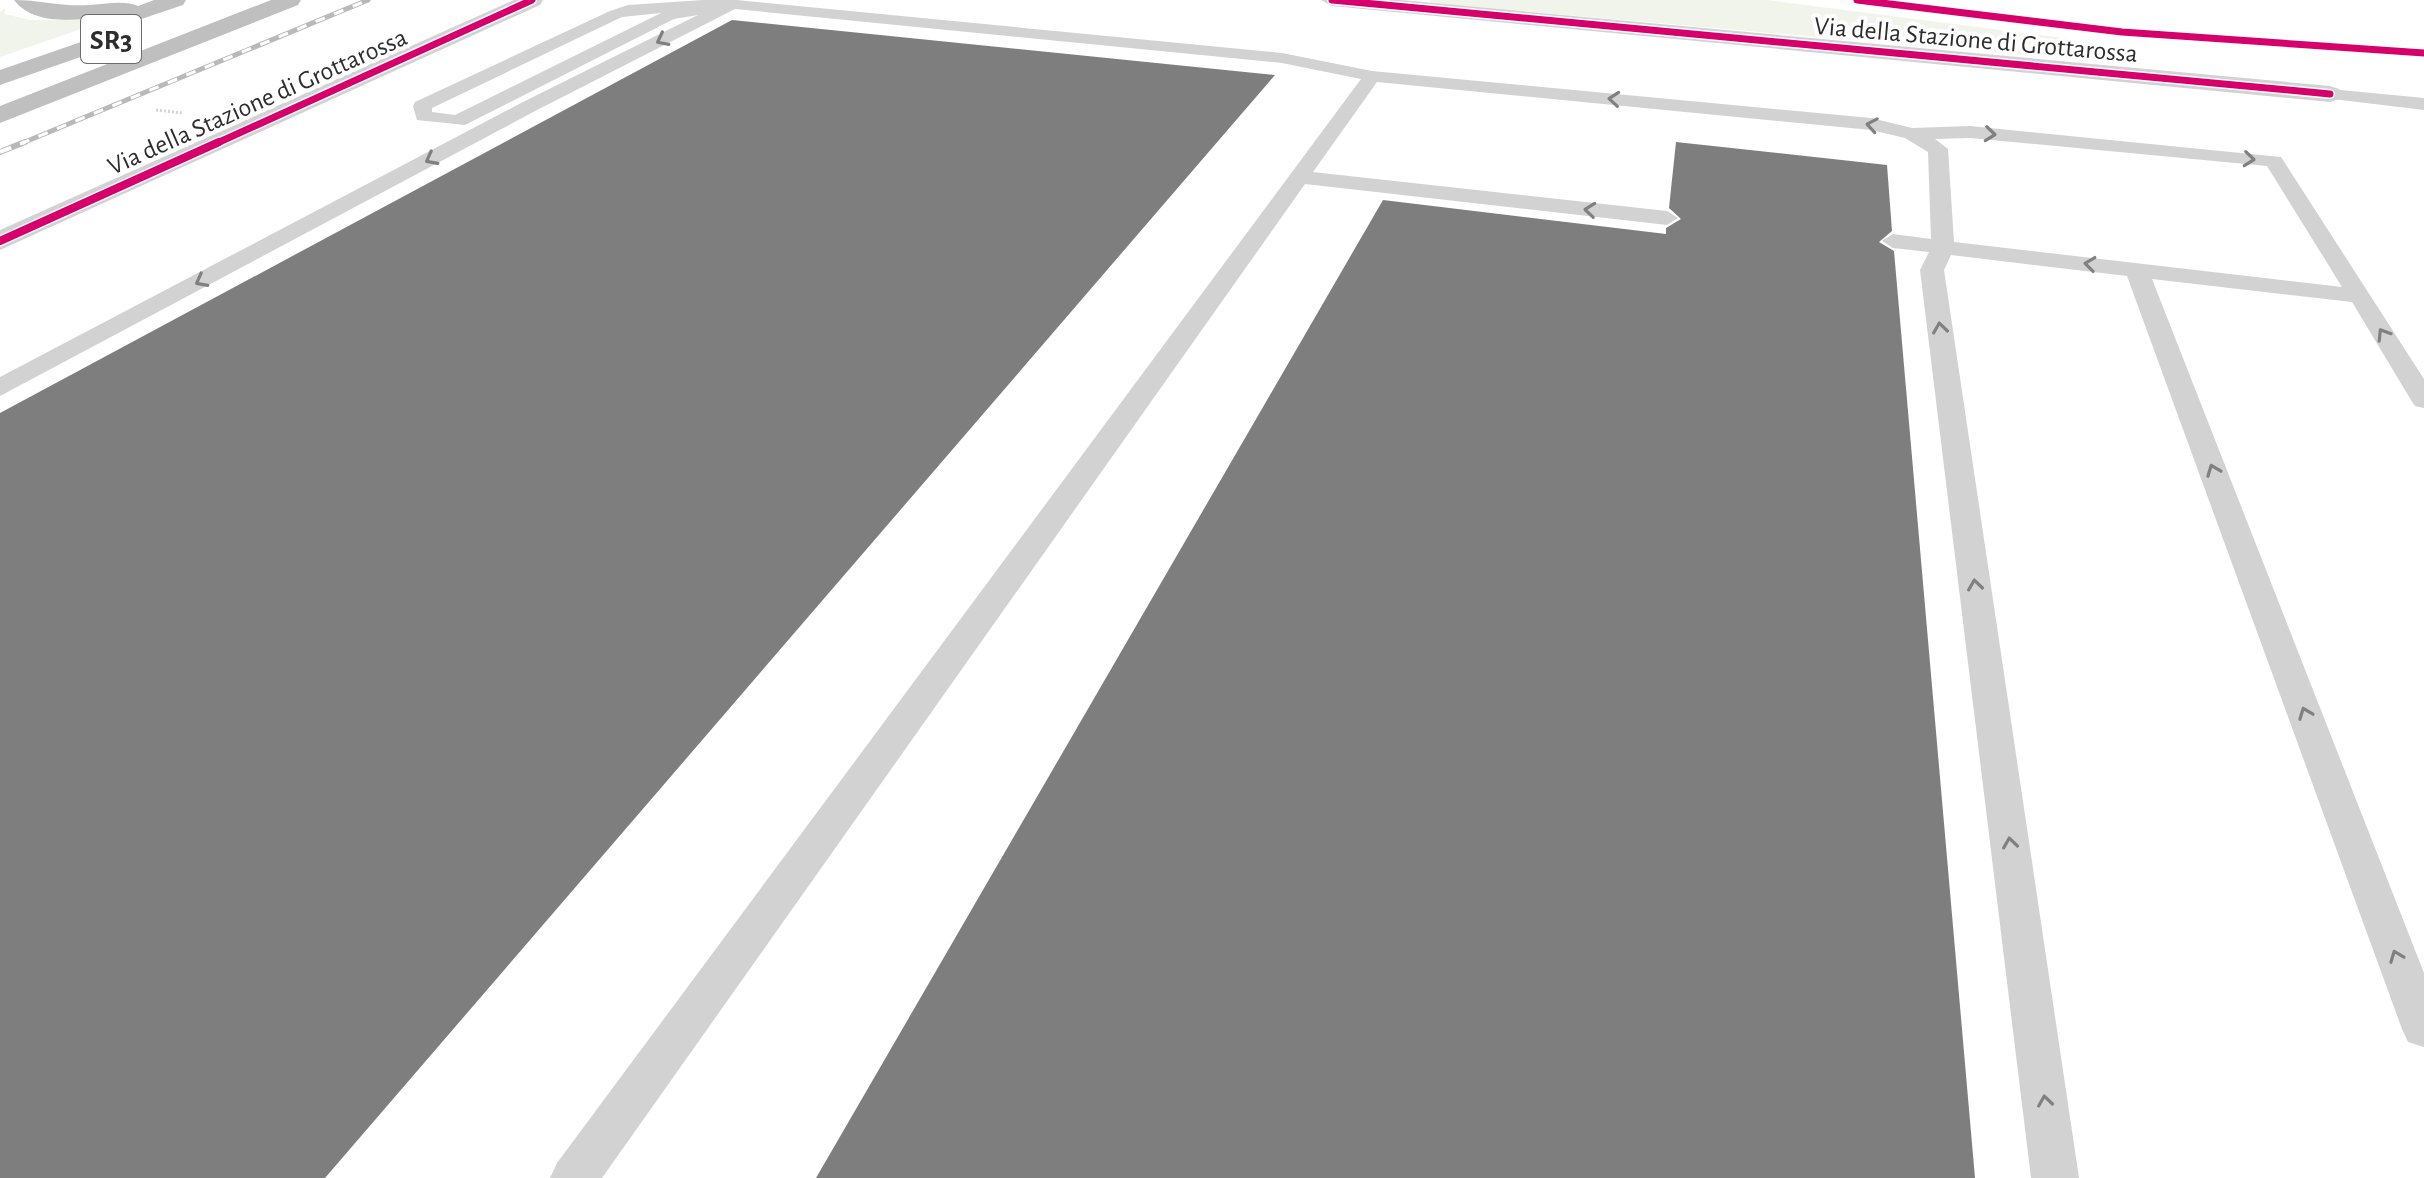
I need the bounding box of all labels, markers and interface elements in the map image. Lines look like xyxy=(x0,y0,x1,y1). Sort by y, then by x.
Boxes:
street label: Via della Stazione di Grottarossa xyxy=(1813,13,2139,67)
road number: SR3 xyxy=(81,15,141,63)
street label: Via della Stazione di Grottarossa xyxy=(104,24,411,180)
one-way arrow xyxy=(655,30,670,46)
one-way arrow xyxy=(1607,91,1620,108)
one-way arrow xyxy=(1865,118,1879,135)
one-way arrow xyxy=(1984,125,1997,142)
one-way arrow xyxy=(424,150,439,165)
one-way arrow xyxy=(2243,150,2256,167)
one-way arrow xyxy=(1583,201,1596,218)
one-way arrow xyxy=(2083,256,2096,273)
one-way arrow xyxy=(195,272,209,287)
one-way arrow xyxy=(1932,321,1949,335)
one-way arrow xyxy=(2377,328,2392,342)
one-way arrow xyxy=(2206,464,2223,478)
one-way arrow xyxy=(1967,579,1984,592)
one-way arrow xyxy=(2298,707,2315,721)
one-way arrow xyxy=(2002,836,2019,850)
one-way arrow xyxy=(2390,950,2406,964)
one-way arrow xyxy=(2037,1094,2054,1108)

